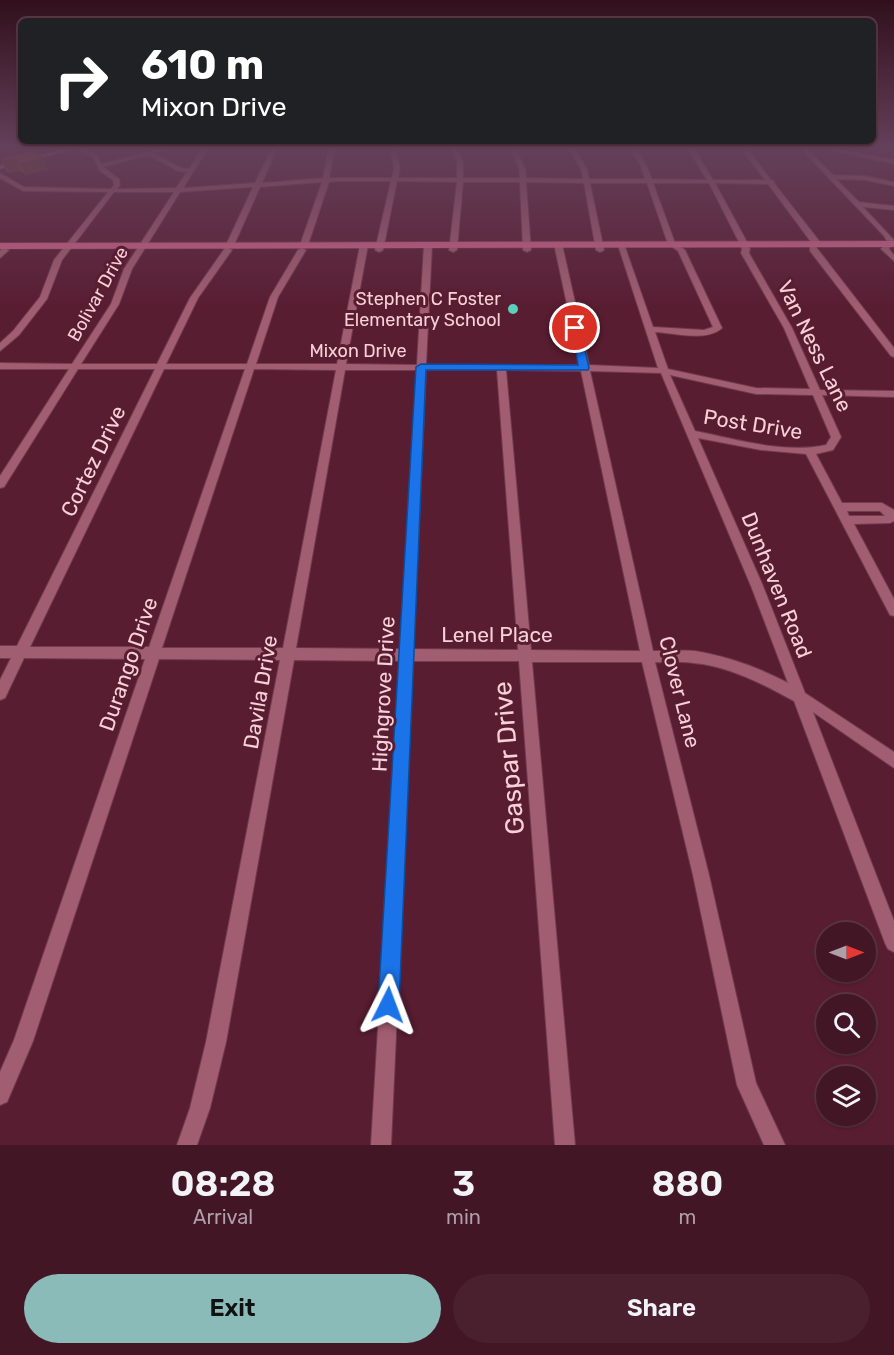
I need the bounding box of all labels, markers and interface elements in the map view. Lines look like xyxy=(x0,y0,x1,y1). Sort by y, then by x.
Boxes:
text: 610 m xyxy=(141,40,264,90)
icon: right xyxy=(42,42,120,120)
text: Mixon Drive xyxy=(141,91,287,123)
street label: Bolivar Drive xyxy=(63,243,133,345)
street label: Van Ness Lane xyxy=(772,276,858,416)
place label: Stephen C Foster Elementary School xyxy=(344,288,501,331)
marker: Stephen C Foster Elementary School xyxy=(506,302,520,316)
pin xyxy=(549,302,600,353)
icon: arrive xyxy=(558,311,591,344)
street label: Mixon Drive xyxy=(309,340,407,362)
street label: Cortez Drive xyxy=(55,401,131,521)
street label: Post Drive xyxy=(702,404,804,444)
street label: Dunhaven Road xyxy=(736,509,818,661)
street label: Durango Drive xyxy=(93,594,163,734)
street label: Highgrove Drive xyxy=(366,615,400,773)
street label: Lenel Place xyxy=(441,622,553,647)
street label: Davila Drive xyxy=(238,633,282,751)
street label: Clover Lane xyxy=(654,634,706,750)
street label: Gaspar Drive xyxy=(487,680,531,836)
north arrow xyxy=(816,922,876,982)
map controls xyxy=(816,922,876,1126)
position arrow xyxy=(356,973,420,1037)
button: search xyxy=(816,994,876,1054)
button: layers xyxy=(816,1066,876,1126)
text: 08:28 xyxy=(171,1162,276,1205)
text: 3 xyxy=(452,1162,475,1205)
text: 880 xyxy=(651,1162,723,1205)
text: Arrival xyxy=(193,1205,253,1229)
text: min xyxy=(446,1205,481,1229)
text: m xyxy=(679,1205,696,1229)
button: Exit xyxy=(24,1274,441,1343)
button: Share xyxy=(453,1274,870,1343)

